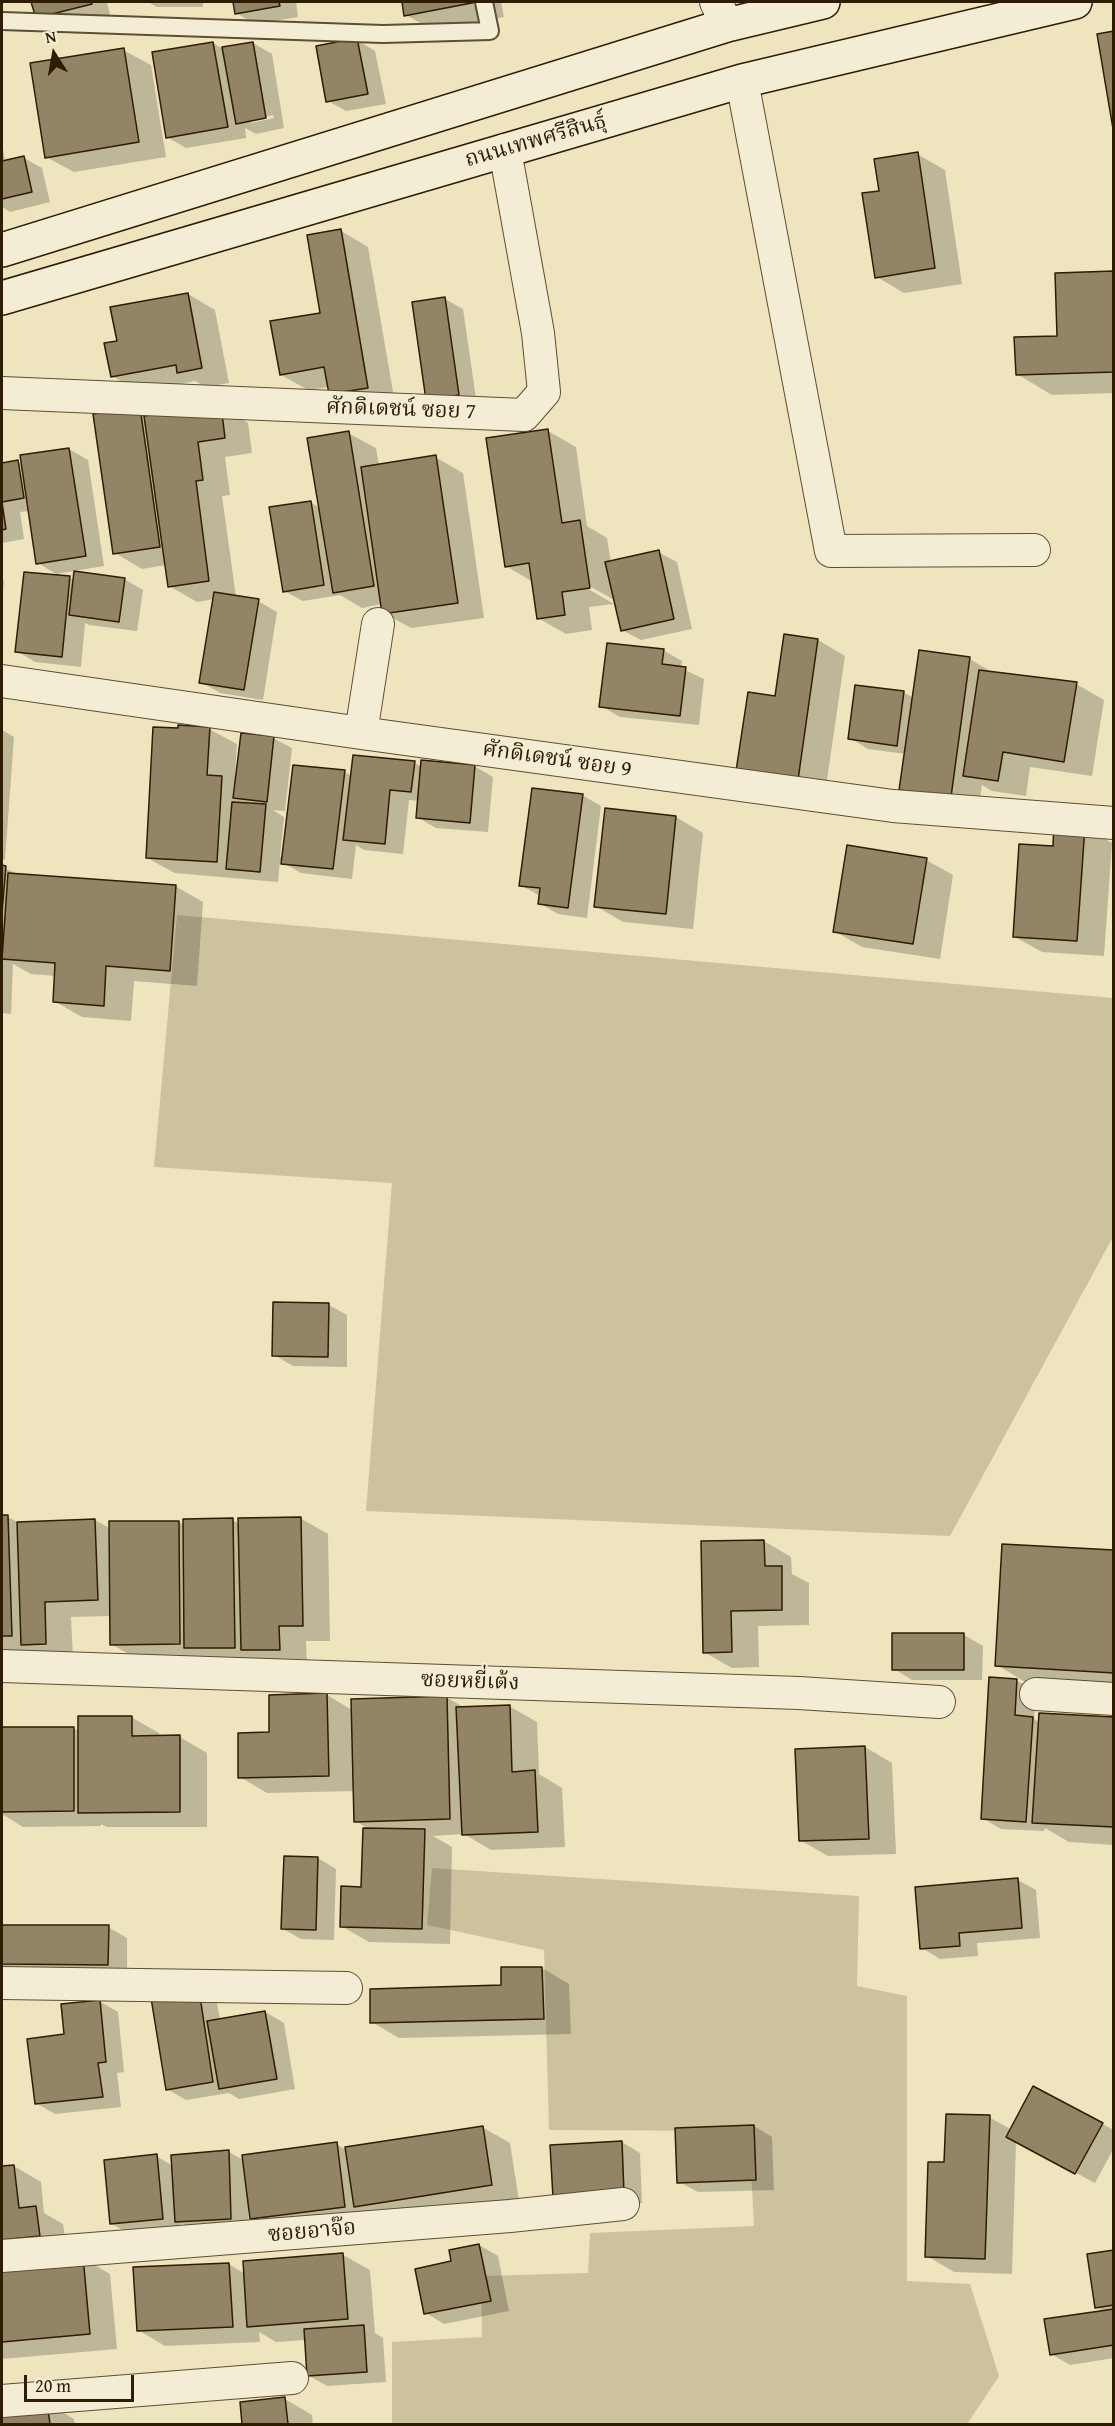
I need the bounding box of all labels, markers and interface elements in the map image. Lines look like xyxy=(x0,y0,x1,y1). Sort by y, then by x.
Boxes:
north arrow xyxy=(24,24,84,84)
text: N xyxy=(43,24,58,49)
street label: ถนนเทพศรีสินธุ์ xyxy=(462,108,610,174)
street label: ศักดิเดชน์ ซอย 7 xyxy=(325,394,477,426)
street label: ศักดิเดชน์ ซอย 9 xyxy=(481,736,633,784)
street label: ซอยหยี่เต้ง xyxy=(420,1667,520,1697)
street label: ซอยอาจ๊อ xyxy=(267,2215,357,2249)
scale bar xyxy=(27,2363,136,2401)
text: 20 m xyxy=(35,2372,71,2399)

